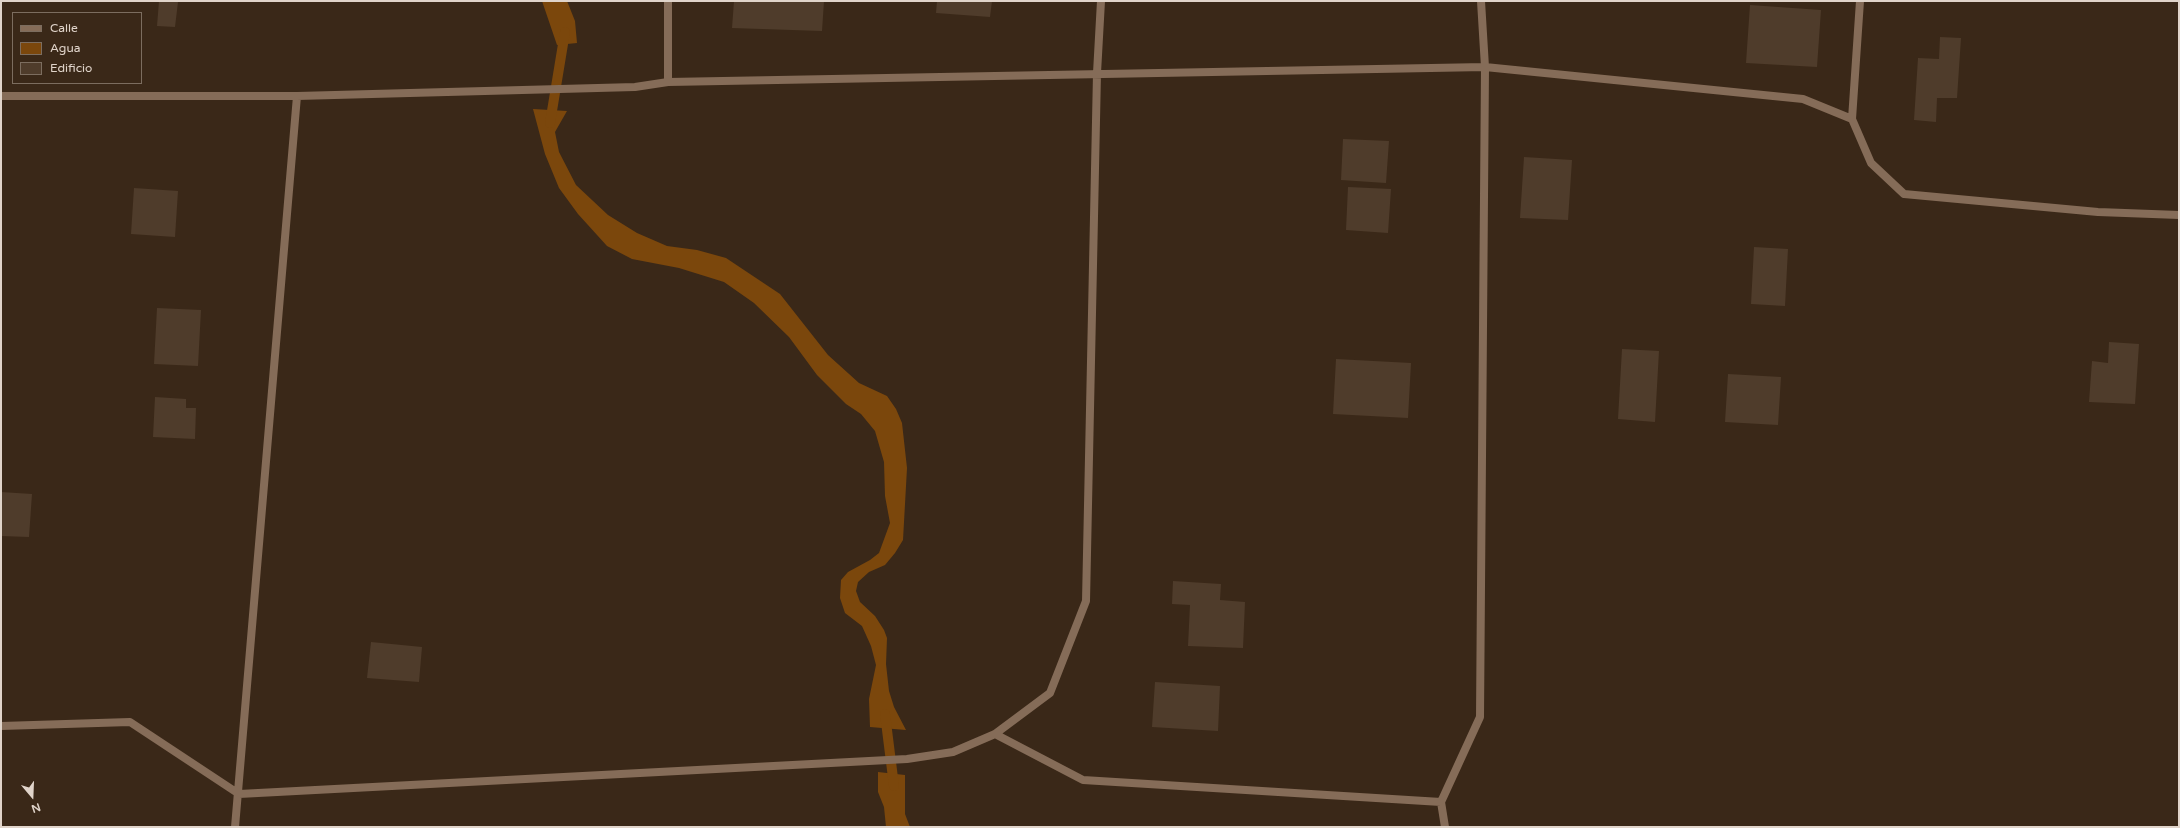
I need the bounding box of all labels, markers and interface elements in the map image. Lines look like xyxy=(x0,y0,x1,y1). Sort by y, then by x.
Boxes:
legend xyxy=(12,12,142,84)
text: Calle xyxy=(50,21,78,35)
text: Agua xyxy=(50,41,80,55)
text: Edificio xyxy=(50,61,92,75)
north arrow xyxy=(12,776,52,816)
text: N xyxy=(30,800,42,815)

